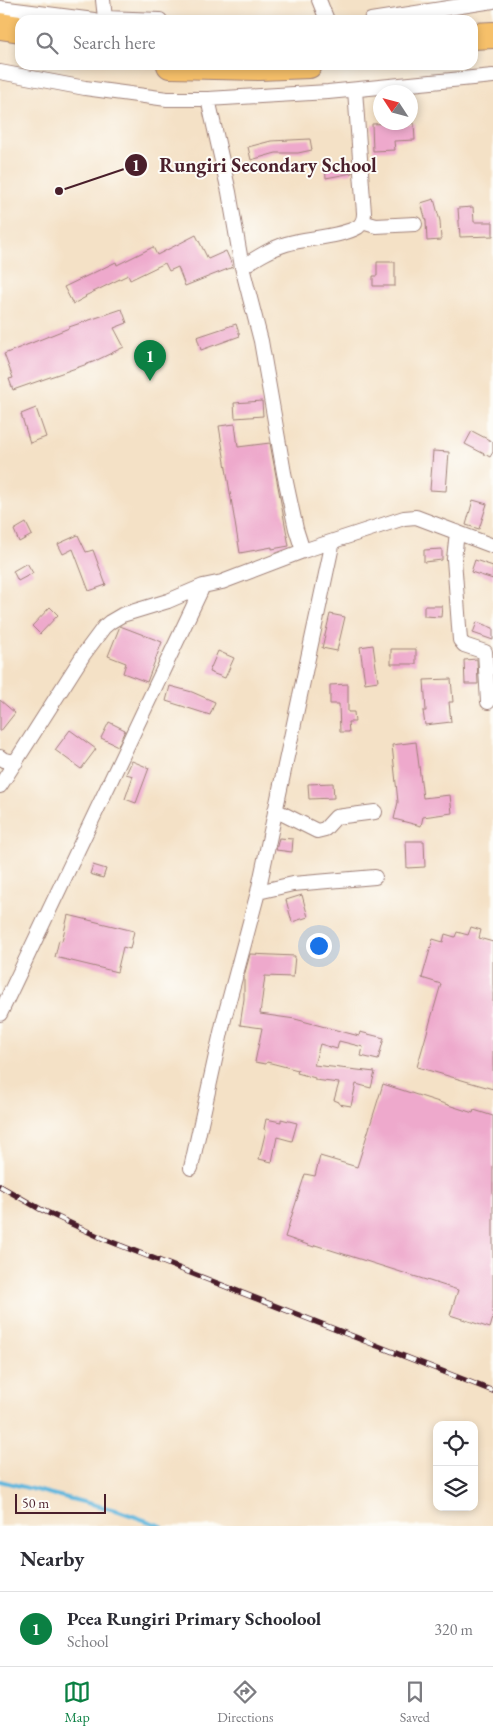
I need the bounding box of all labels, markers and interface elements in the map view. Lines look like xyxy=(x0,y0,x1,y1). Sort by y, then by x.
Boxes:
search box xyxy=(15,15,478,70)
icon: search xyxy=(33,29,61,57)
text: Search here xyxy=(73,30,155,55)
north arrow xyxy=(373,85,418,130)
callout: Rungiri Secondary School xyxy=(124,148,386,183)
text: Rungiri Secondary School xyxy=(159,152,377,178)
text: 1 xyxy=(132,156,140,175)
pin: 1 xyxy=(134,340,166,381)
your location xyxy=(306,933,332,959)
map controls xyxy=(433,1421,478,1511)
button: locate xyxy=(433,1421,478,1466)
button: layers xyxy=(433,1466,478,1511)
scale bar xyxy=(15,1491,106,1514)
text: 50 m xyxy=(22,1494,49,1512)
text: Nearby xyxy=(20,1545,84,1572)
text: Pcea Rungiri Primary Schoolool xyxy=(67,1606,321,1631)
text: 1 xyxy=(32,1619,40,1640)
text: 320 m xyxy=(434,1619,473,1640)
text: School xyxy=(67,1631,109,1652)
tab: Map xyxy=(63,1678,91,1726)
tab: Directions xyxy=(217,1678,274,1726)
tab: Saved xyxy=(400,1678,430,1726)

